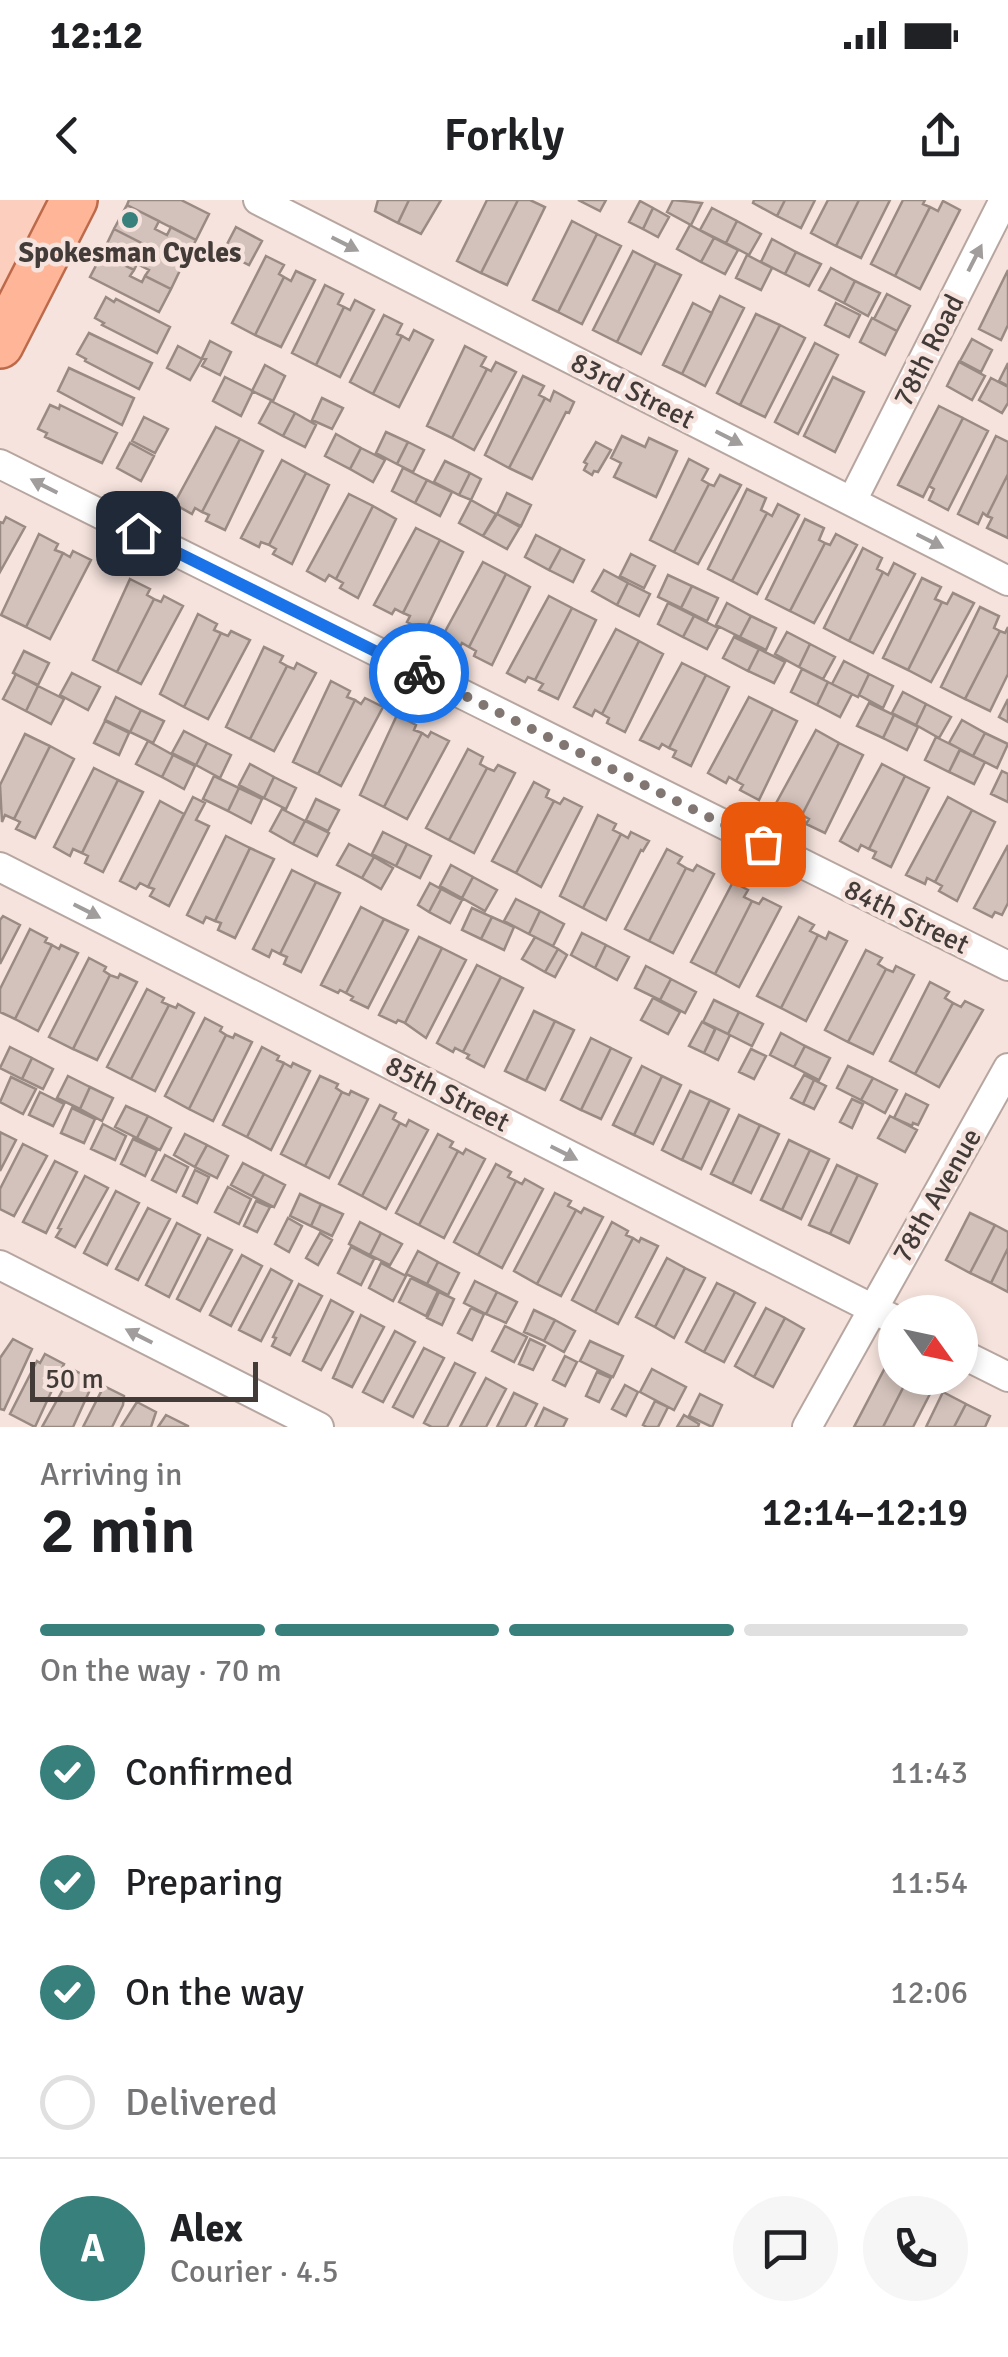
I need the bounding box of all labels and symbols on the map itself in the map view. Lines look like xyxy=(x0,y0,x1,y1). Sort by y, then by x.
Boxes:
marker: Spokesman Cycles xyxy=(119,209,141,231)
one-way arrow xyxy=(331,235,360,252)
place label: Spokesman Cycles xyxy=(19,236,241,270)
one-way arrow xyxy=(966,243,983,272)
street label: 78th Road xyxy=(886,289,972,412)
street label: 83rd Street xyxy=(565,345,700,437)
one-way arrow xyxy=(715,429,744,446)
one-way arrow xyxy=(29,478,58,495)
pin xyxy=(96,491,181,576)
one-way arrow xyxy=(916,532,945,549)
courier xyxy=(369,623,469,723)
pin xyxy=(721,802,806,887)
street label: 84th Street xyxy=(839,872,975,962)
one-way arrow xyxy=(73,902,102,919)
street label: 85th Street xyxy=(380,1048,515,1140)
street label: 78th Avenue xyxy=(885,1122,989,1269)
one-way arrow xyxy=(550,1144,579,1161)
north arrow xyxy=(878,1295,978,1395)
one-way arrow xyxy=(124,1327,153,1344)
scale bar xyxy=(30,1357,258,1402)

